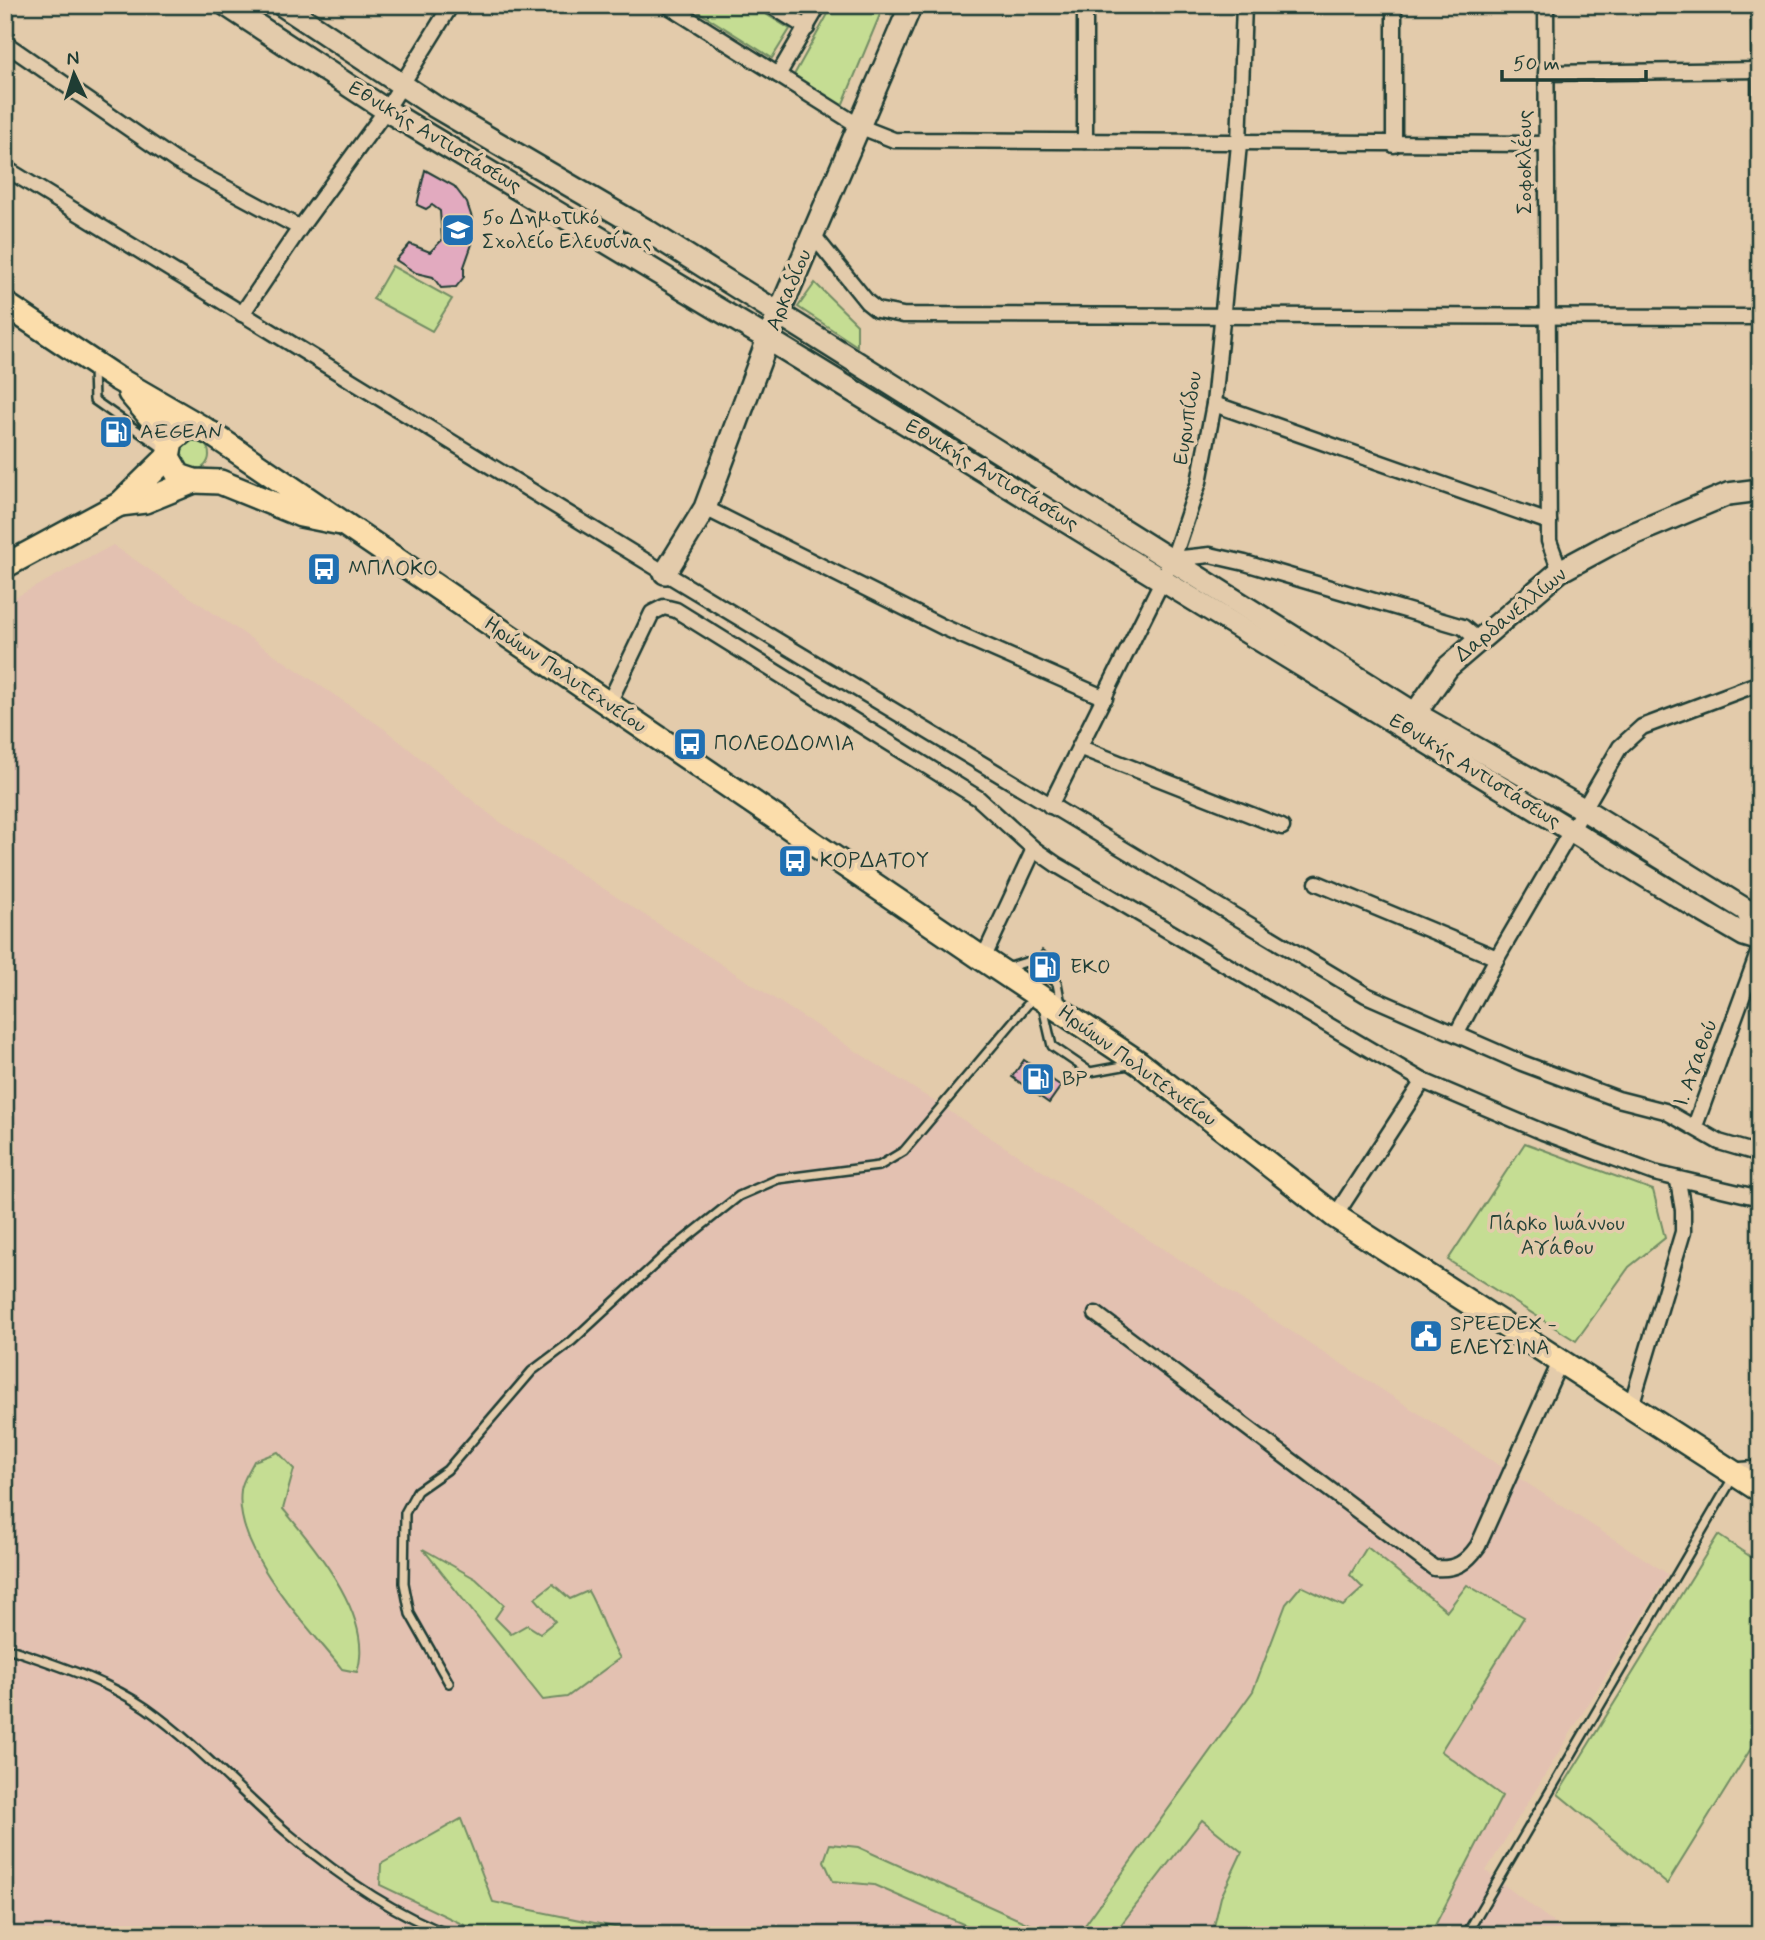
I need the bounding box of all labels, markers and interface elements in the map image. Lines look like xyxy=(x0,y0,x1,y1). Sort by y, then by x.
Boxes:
north arrow xyxy=(38,38,108,108)
scale bar xyxy=(1502,38,1646,82)
text: N xyxy=(66,46,80,71)
text: 50 m xyxy=(1513,50,1560,78)
street label: Εθνικής Αντιστάσεως xyxy=(343,74,527,200)
street label: Σοφοκλέους xyxy=(1510,110,1539,214)
place label: 5ο Δημοτικό Σχολείο Ελευσίνας xyxy=(482,204,652,256)
school or university icon: 5ο Δημοτικό Σχολείο Ελευσίνας xyxy=(439,211,477,249)
street label: Αρκαδίου xyxy=(759,245,819,335)
street label: Ευρυπίδου xyxy=(1167,369,1209,467)
street label: Εθνικής Αντιστάσεως xyxy=(900,412,1084,538)
fuel station icon: AEGEAN xyxy=(97,413,135,451)
place label: AEGEAN xyxy=(140,418,223,446)
bus stop icon: ΜΠΛΟΚΟ xyxy=(305,550,343,588)
place label: ΜΠΛΟΚΟ xyxy=(348,555,438,583)
street label: Δαρδανελλίων xyxy=(1449,561,1573,669)
street label: Ηρώων Πολυτεχνείου xyxy=(478,610,652,740)
street label: Εθνικής Αντιστάσεως xyxy=(1384,707,1566,835)
bus stop icon: ΠΟΛΕΟΔΟΜΙΑ xyxy=(671,725,709,763)
place label: ΠΟΛΕΟΔΟΜΙΑ xyxy=(714,730,855,758)
bus stop icon: ΚΟΡΔΑΤΟΥ xyxy=(776,842,814,880)
place label: ΚΟΡΔΑΤΟΥ xyxy=(820,847,929,875)
fuel station icon: EKO xyxy=(1026,948,1064,986)
place label: EKO xyxy=(1070,953,1111,981)
street label: Ηρώων Πολυτεχνείου xyxy=(1052,999,1222,1133)
street label: Ι. Αγαθού xyxy=(1667,1015,1725,1111)
fuel station icon: BP xyxy=(1019,1060,1057,1098)
place label: BP xyxy=(1062,1065,1087,1093)
park label: Πάρκο Ιωάννου Αγάθου xyxy=(1489,1210,1625,1262)
place label: SPEEDEX - ΕΛΕΥΣΙΝΑ xyxy=(1450,1310,1557,1362)
public building icon: SPEEDEX - ΕΛΕΥΣΙΝΑ xyxy=(1407,1317,1445,1355)

